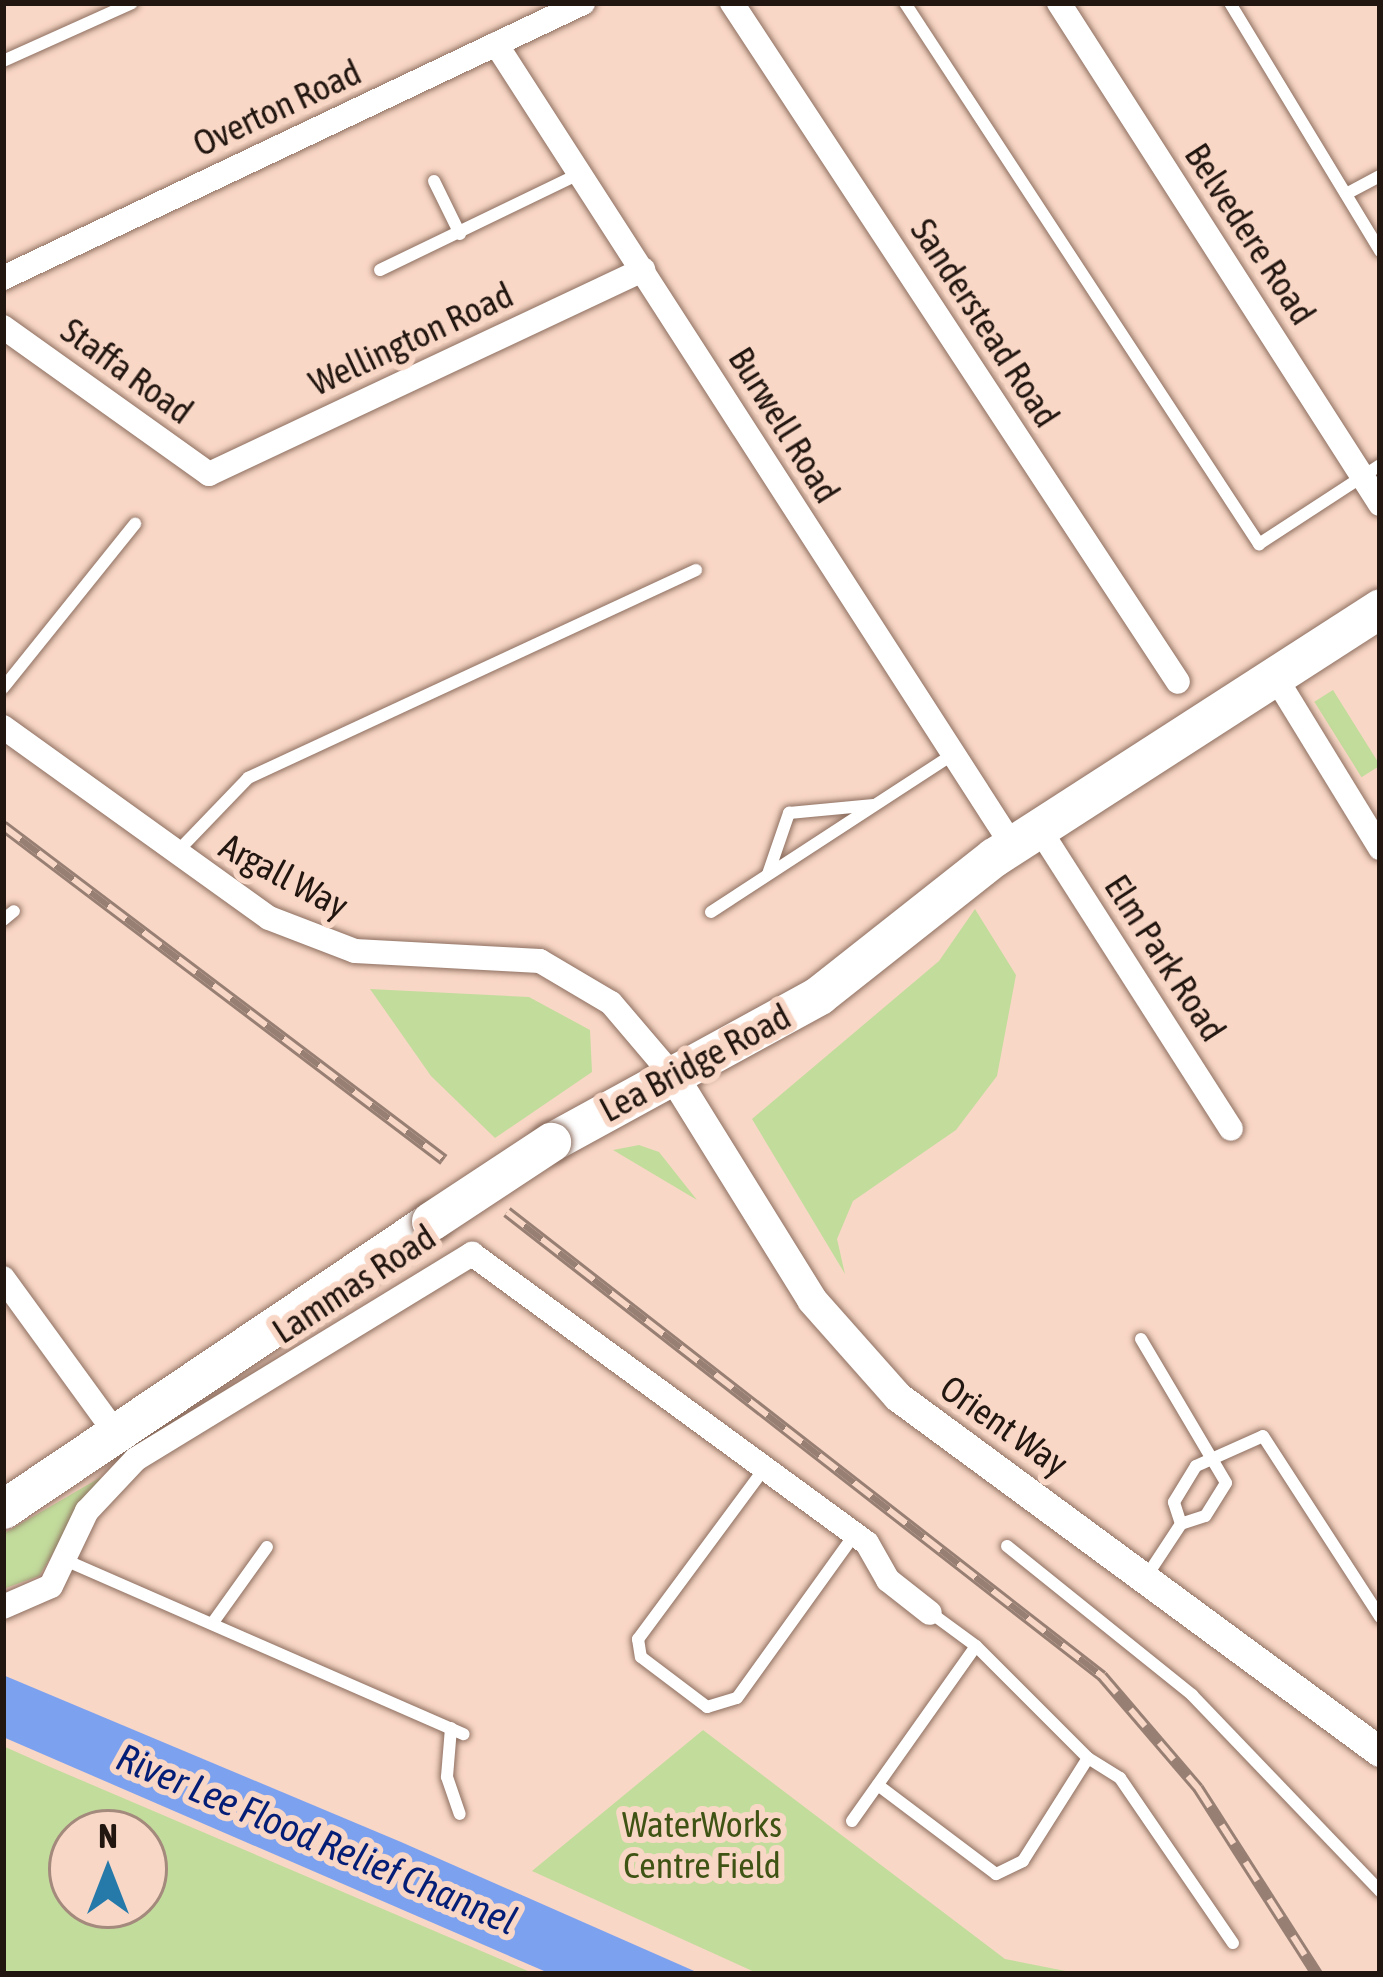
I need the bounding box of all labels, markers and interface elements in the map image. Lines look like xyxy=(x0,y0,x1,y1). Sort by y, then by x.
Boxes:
street label: Overton Road xyxy=(186,50,368,166)
street label: Belvedere Road xyxy=(1175,135,1325,333)
street label: Sanderstead Road xyxy=(902,211,1068,435)
street label: Wellington Road xyxy=(302,273,520,405)
street label: Staffa Road xyxy=(53,309,201,433)
street label: Burwell Road xyxy=(719,339,849,511)
street label: Argall Way xyxy=(212,824,356,928)
street label: Elm Park Road xyxy=(1095,867,1235,1049)
street label: Lea Bridge Road xyxy=(592,995,798,1131)
street label: Lammas Road xyxy=(264,1215,444,1353)
street label: Orient Way xyxy=(932,1367,1076,1485)
water label: River Lee Flood Relief Channel xyxy=(110,1733,524,1945)
park label: WaterWorks Centre Field xyxy=(622,1802,782,1887)
north arrow xyxy=(48,1809,168,1929)
text: N xyxy=(98,1817,118,1855)

